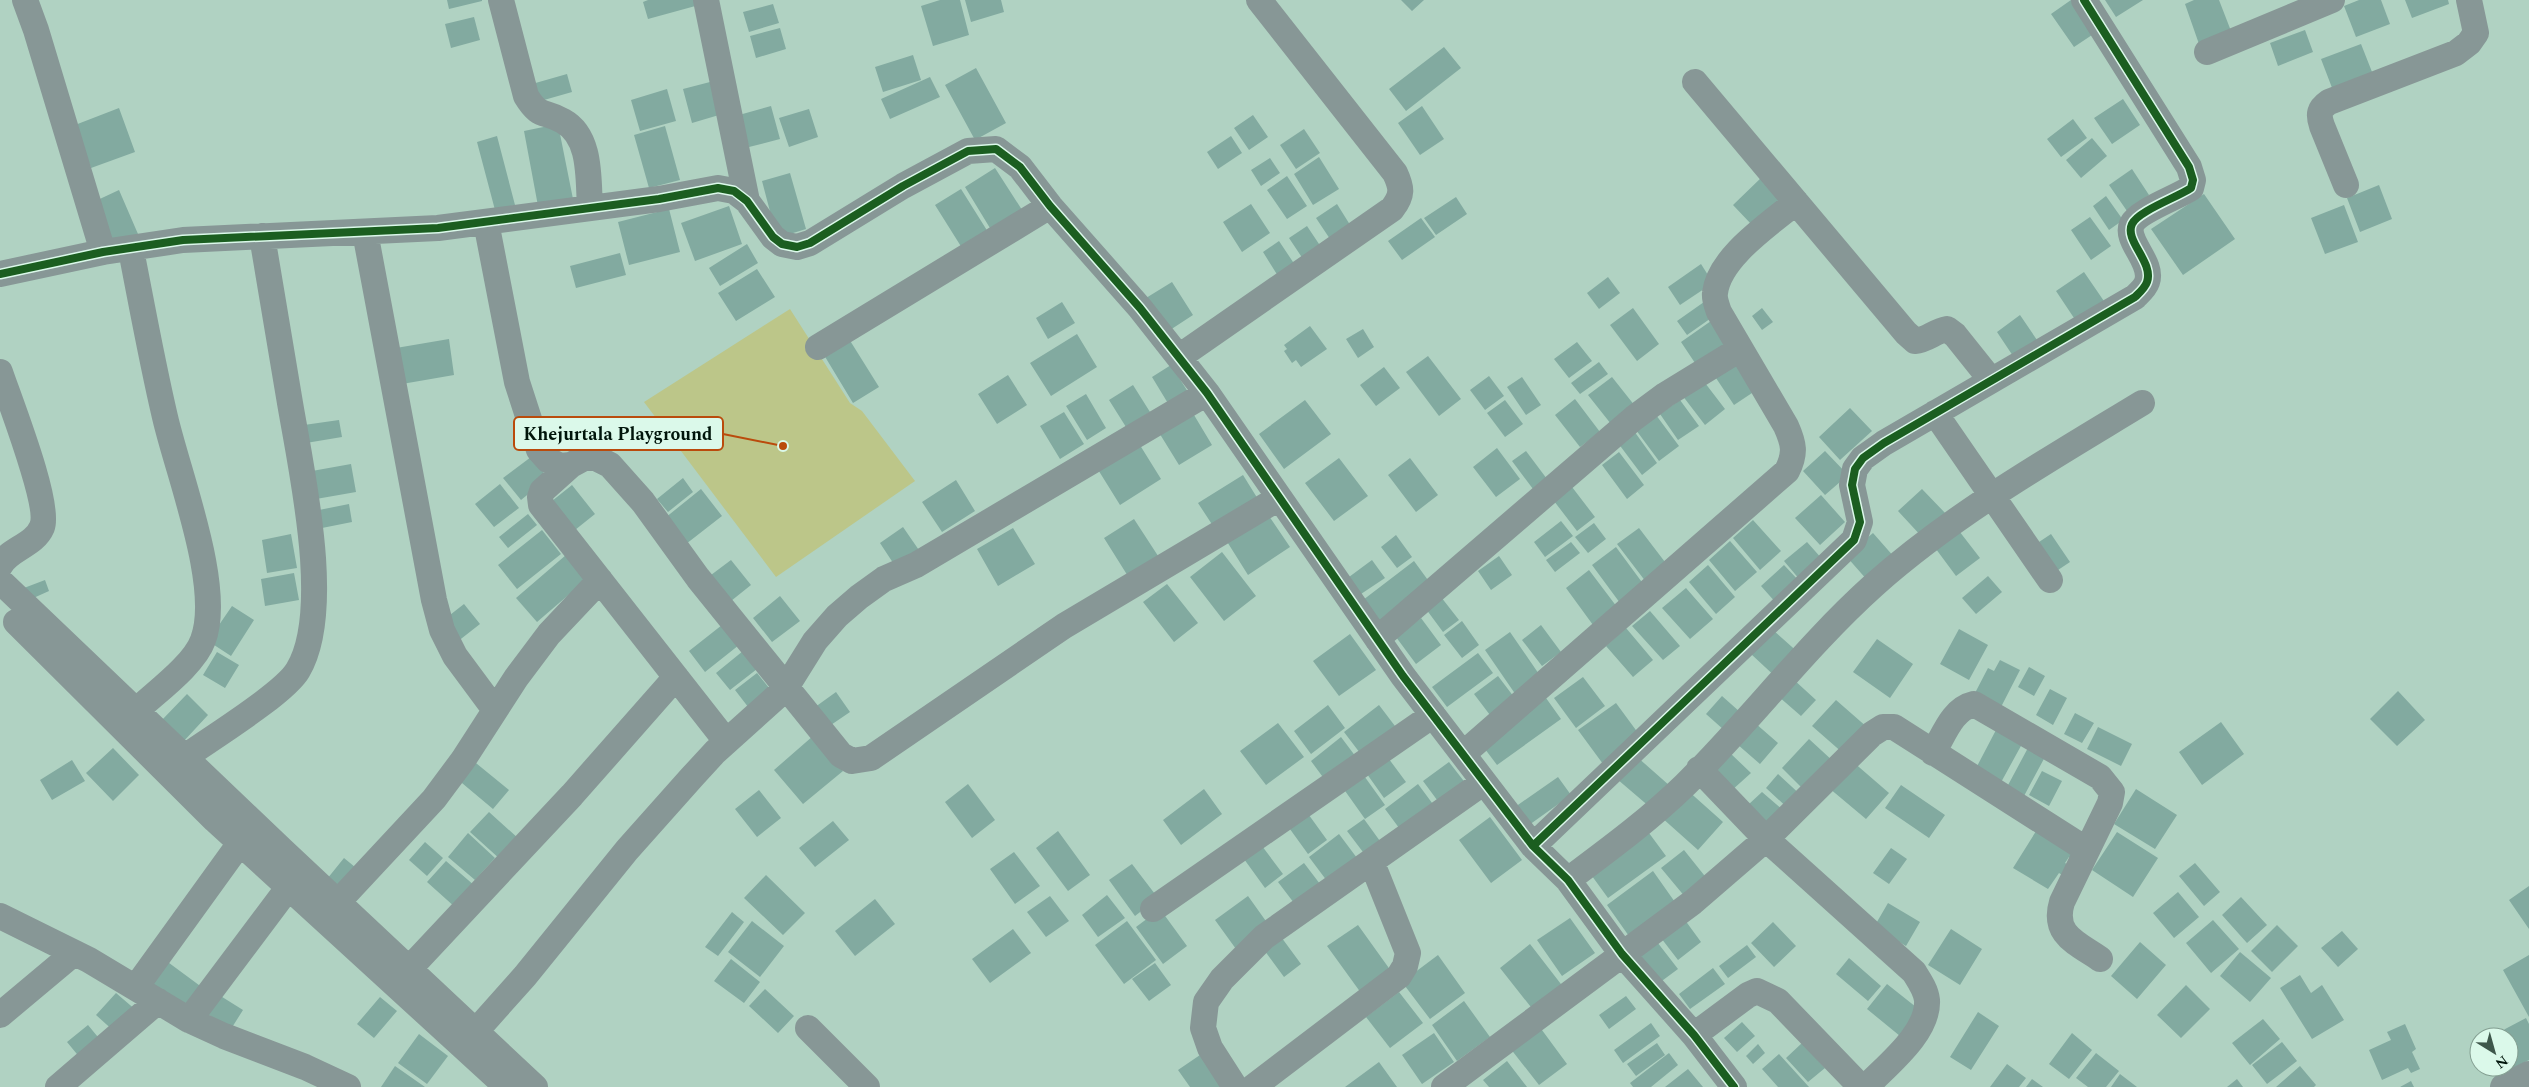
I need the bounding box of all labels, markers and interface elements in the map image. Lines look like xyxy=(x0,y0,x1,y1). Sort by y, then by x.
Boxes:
callout: Khejurtala Playground xyxy=(514,417,723,450)
text: Khejurtala Playground xyxy=(523,421,713,448)
north arrow xyxy=(2469,1027,2519,1077)
text: N xyxy=(2491,1050,2512,1074)

